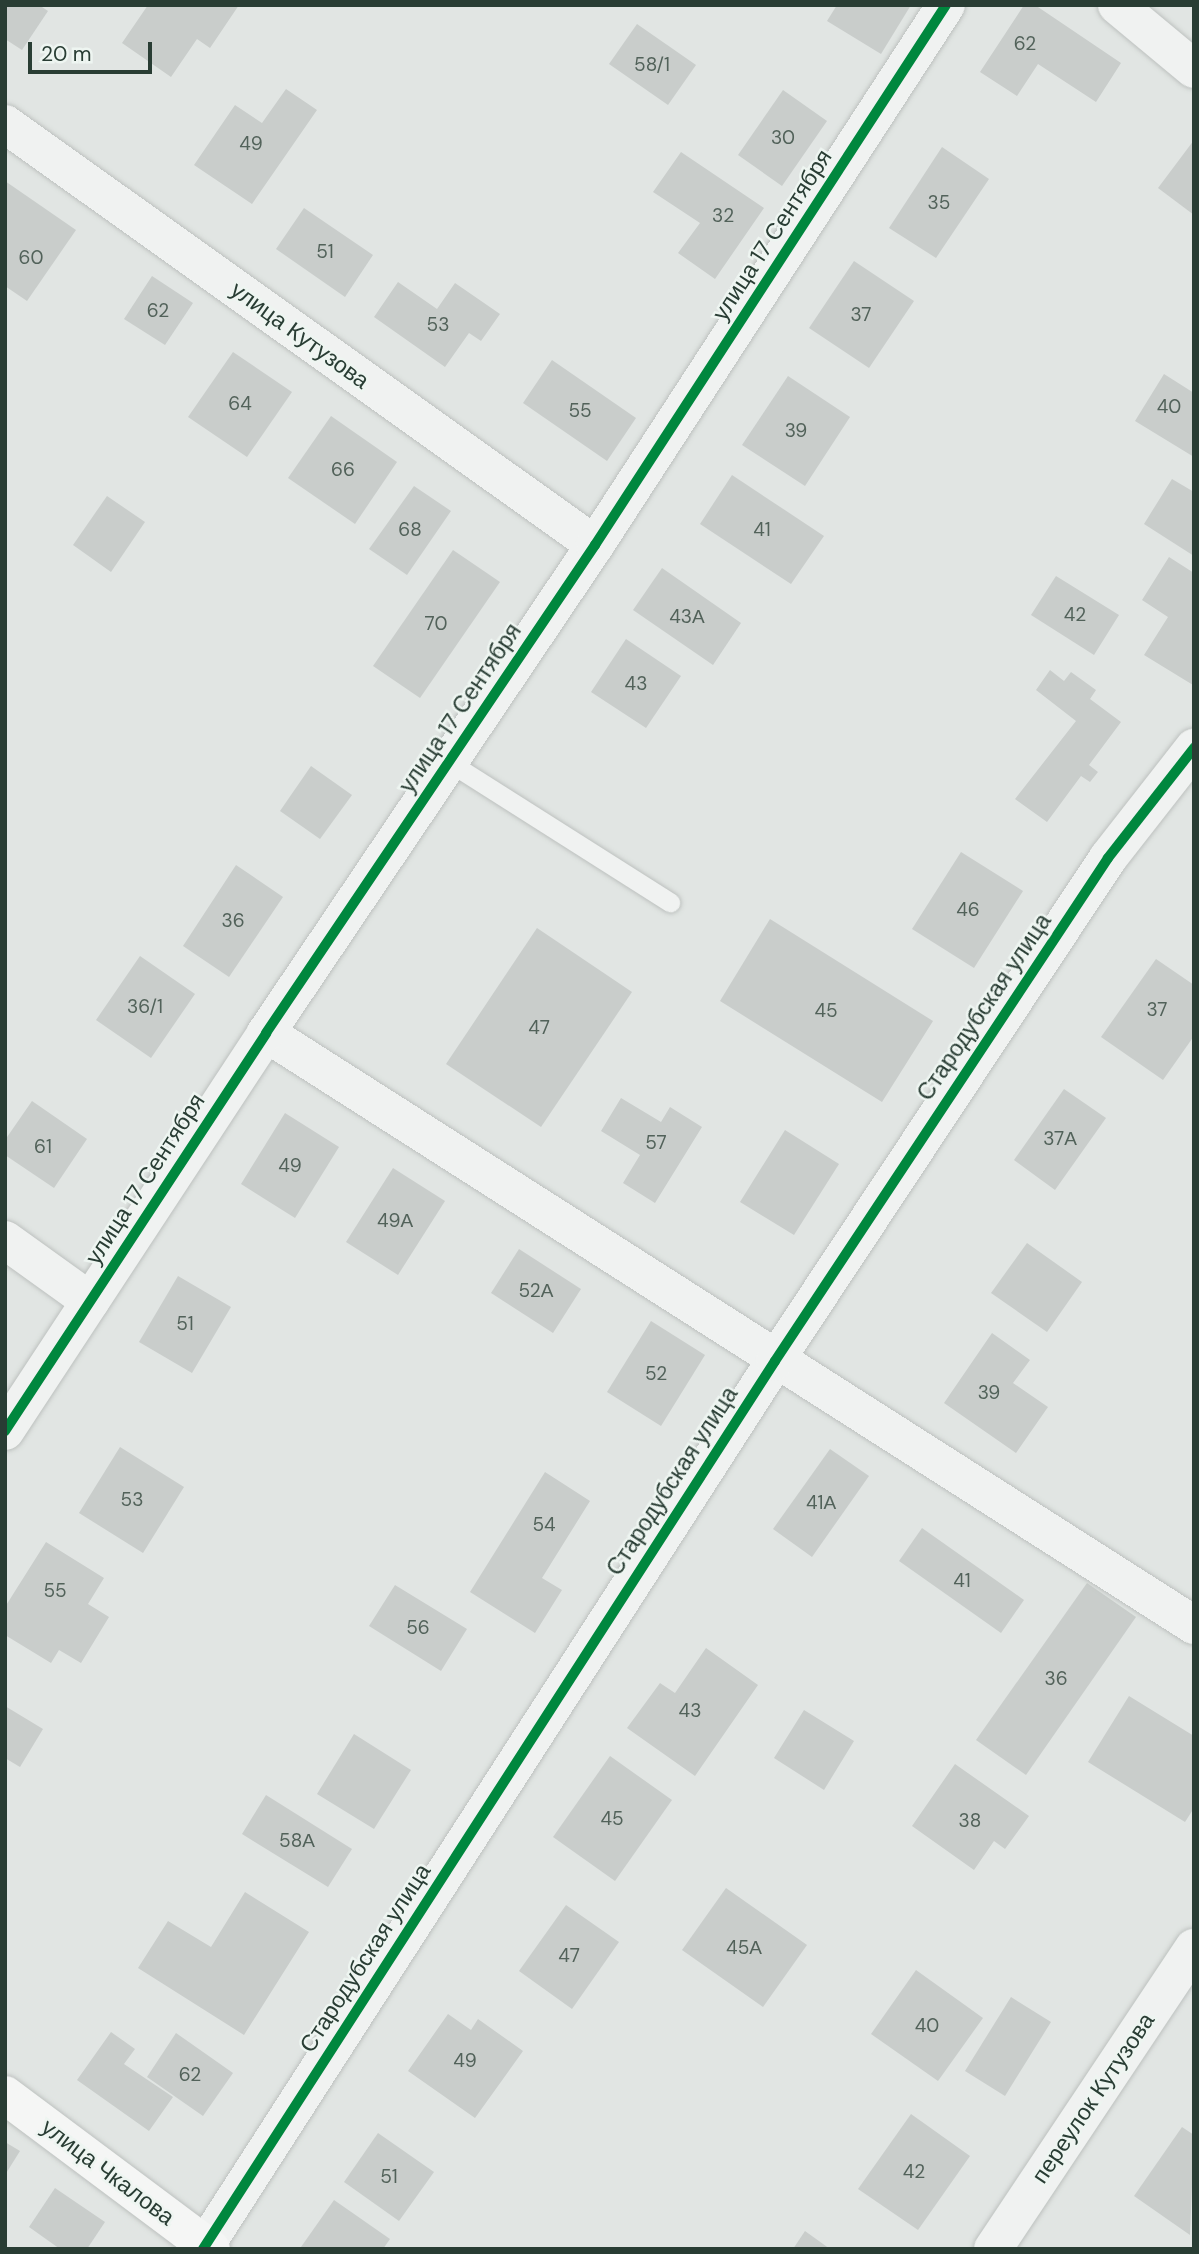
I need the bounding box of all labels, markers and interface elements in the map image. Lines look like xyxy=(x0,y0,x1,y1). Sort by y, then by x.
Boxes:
scale bar xyxy=(32,28,156,72)
house number: 62 xyxy=(1014,33,1036,55)
text: 20 m xyxy=(41,40,92,68)
house number: 58/1 xyxy=(634,54,670,76)
house number: 30 xyxy=(771,127,795,149)
house number: 49 xyxy=(239,133,263,155)
street label: улица 17 Сентября xyxy=(706,144,838,326)
house number: 35 xyxy=(928,192,950,214)
house number: 32 xyxy=(712,205,734,227)
house number: 51 xyxy=(316,241,334,263)
house number: 60 xyxy=(19,247,43,269)
street label: улица Кутузова xyxy=(225,276,375,394)
house number: 62 xyxy=(147,300,169,322)
house number: 37 xyxy=(850,304,872,326)
house number: 53 xyxy=(427,314,449,336)
house number: 64 xyxy=(228,393,252,415)
house number: 40 xyxy=(1157,396,1181,418)
house number: 55 xyxy=(568,400,592,422)
house number: 39 xyxy=(785,420,807,442)
house number: 66 xyxy=(331,459,355,481)
house number: 68 xyxy=(398,519,422,541)
house number: 41 xyxy=(753,519,771,541)
house number: 42 xyxy=(1064,604,1086,626)
house number: 43А xyxy=(669,606,705,628)
house number: 70 xyxy=(425,613,447,635)
street label: улица 17 Сентября xyxy=(393,618,527,798)
house number: 43 xyxy=(625,673,647,695)
house number: 46 xyxy=(956,899,980,921)
street label: Стародубская улица xyxy=(911,908,1057,1106)
house number: 36 xyxy=(221,910,245,932)
house number: 36/1 xyxy=(127,996,163,1018)
house number: 37 xyxy=(1146,999,1168,1021)
house number: 45 xyxy=(814,1000,838,1022)
house number: 47 xyxy=(528,1017,550,1039)
street label: улица 17 Сентября xyxy=(79,1088,211,1270)
house number: 37А xyxy=(1043,1128,1077,1150)
house number: 57 xyxy=(645,1132,667,1154)
house number: 61 xyxy=(34,1136,52,1158)
house number: 49 xyxy=(278,1155,302,1177)
house number: 49А xyxy=(377,1210,413,1232)
house number: 52А xyxy=(519,1280,553,1302)
house number: 51 xyxy=(176,1313,194,1335)
house number: 52 xyxy=(645,1363,667,1385)
street label: Стародубская улица xyxy=(601,1381,743,1581)
house number: 39 xyxy=(978,1382,1000,1404)
house number: 53 xyxy=(121,1489,143,1511)
house number: 41А xyxy=(806,1492,836,1514)
house number: 54 xyxy=(532,1514,556,1536)
house number: 41 xyxy=(953,1570,971,1592)
house number: 55 xyxy=(43,1580,67,1602)
house number: 56 xyxy=(406,1617,430,1639)
house number: 36 xyxy=(1044,1668,1068,1690)
house number: 43 xyxy=(679,1700,701,1722)
house number: 45 xyxy=(600,1808,624,1830)
house number: 38 xyxy=(959,1810,981,1832)
house number: 58А xyxy=(279,1830,315,1852)
street label: Стародубская улица xyxy=(294,1858,436,2058)
house number: 45А xyxy=(726,1937,762,1959)
house number: 47 xyxy=(558,1945,580,1967)
street label: переулок Кутузова xyxy=(1026,2008,1160,2188)
house number: 40 xyxy=(915,2015,939,2037)
house number: 49 xyxy=(453,2050,477,2072)
house number: 62 xyxy=(179,2064,201,2086)
street label: улица Чкалова xyxy=(36,2113,180,2231)
house number: 42 xyxy=(903,2161,925,2183)
house number: 51 xyxy=(380,2166,398,2188)

